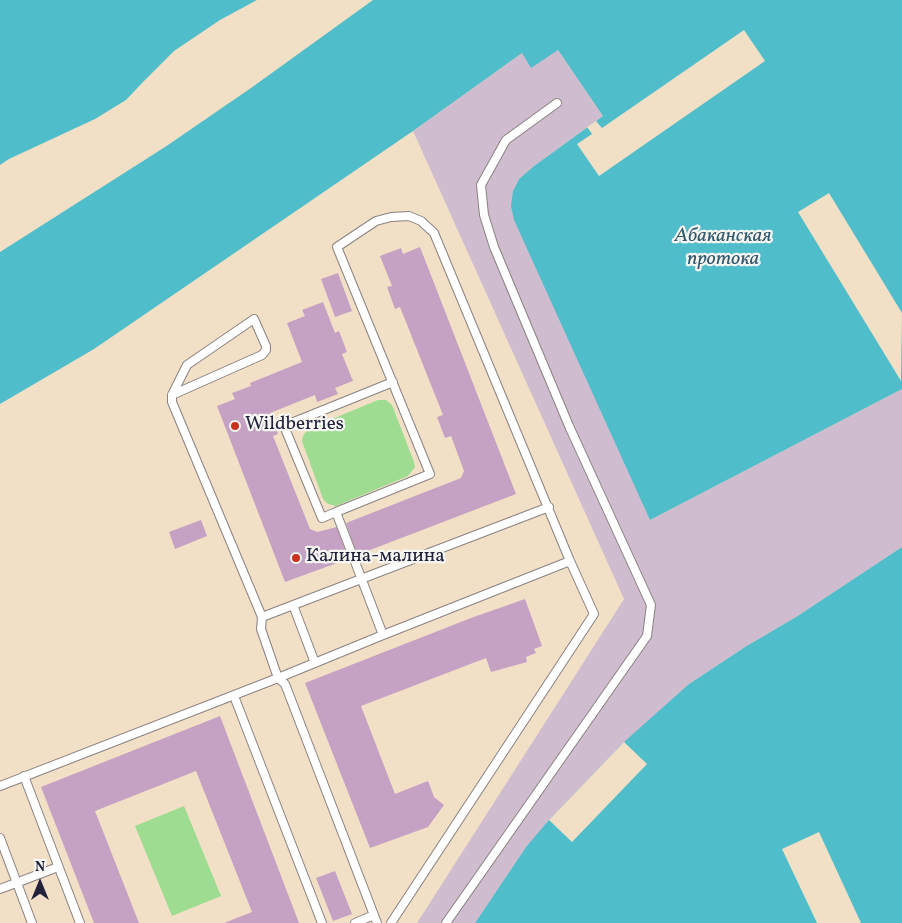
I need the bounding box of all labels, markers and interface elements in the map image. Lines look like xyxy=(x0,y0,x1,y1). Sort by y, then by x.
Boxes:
water label: Абаканская протока xyxy=(675,225,771,272)
place label: Wildberries xyxy=(245,415,344,437)
marker: Wildberries xyxy=(229,420,241,432)
place label: Калина-малина xyxy=(306,547,445,569)
marker: Калина-малина xyxy=(290,552,302,564)
north arrow xyxy=(15,858,65,908)
text: N xyxy=(35,858,45,877)

